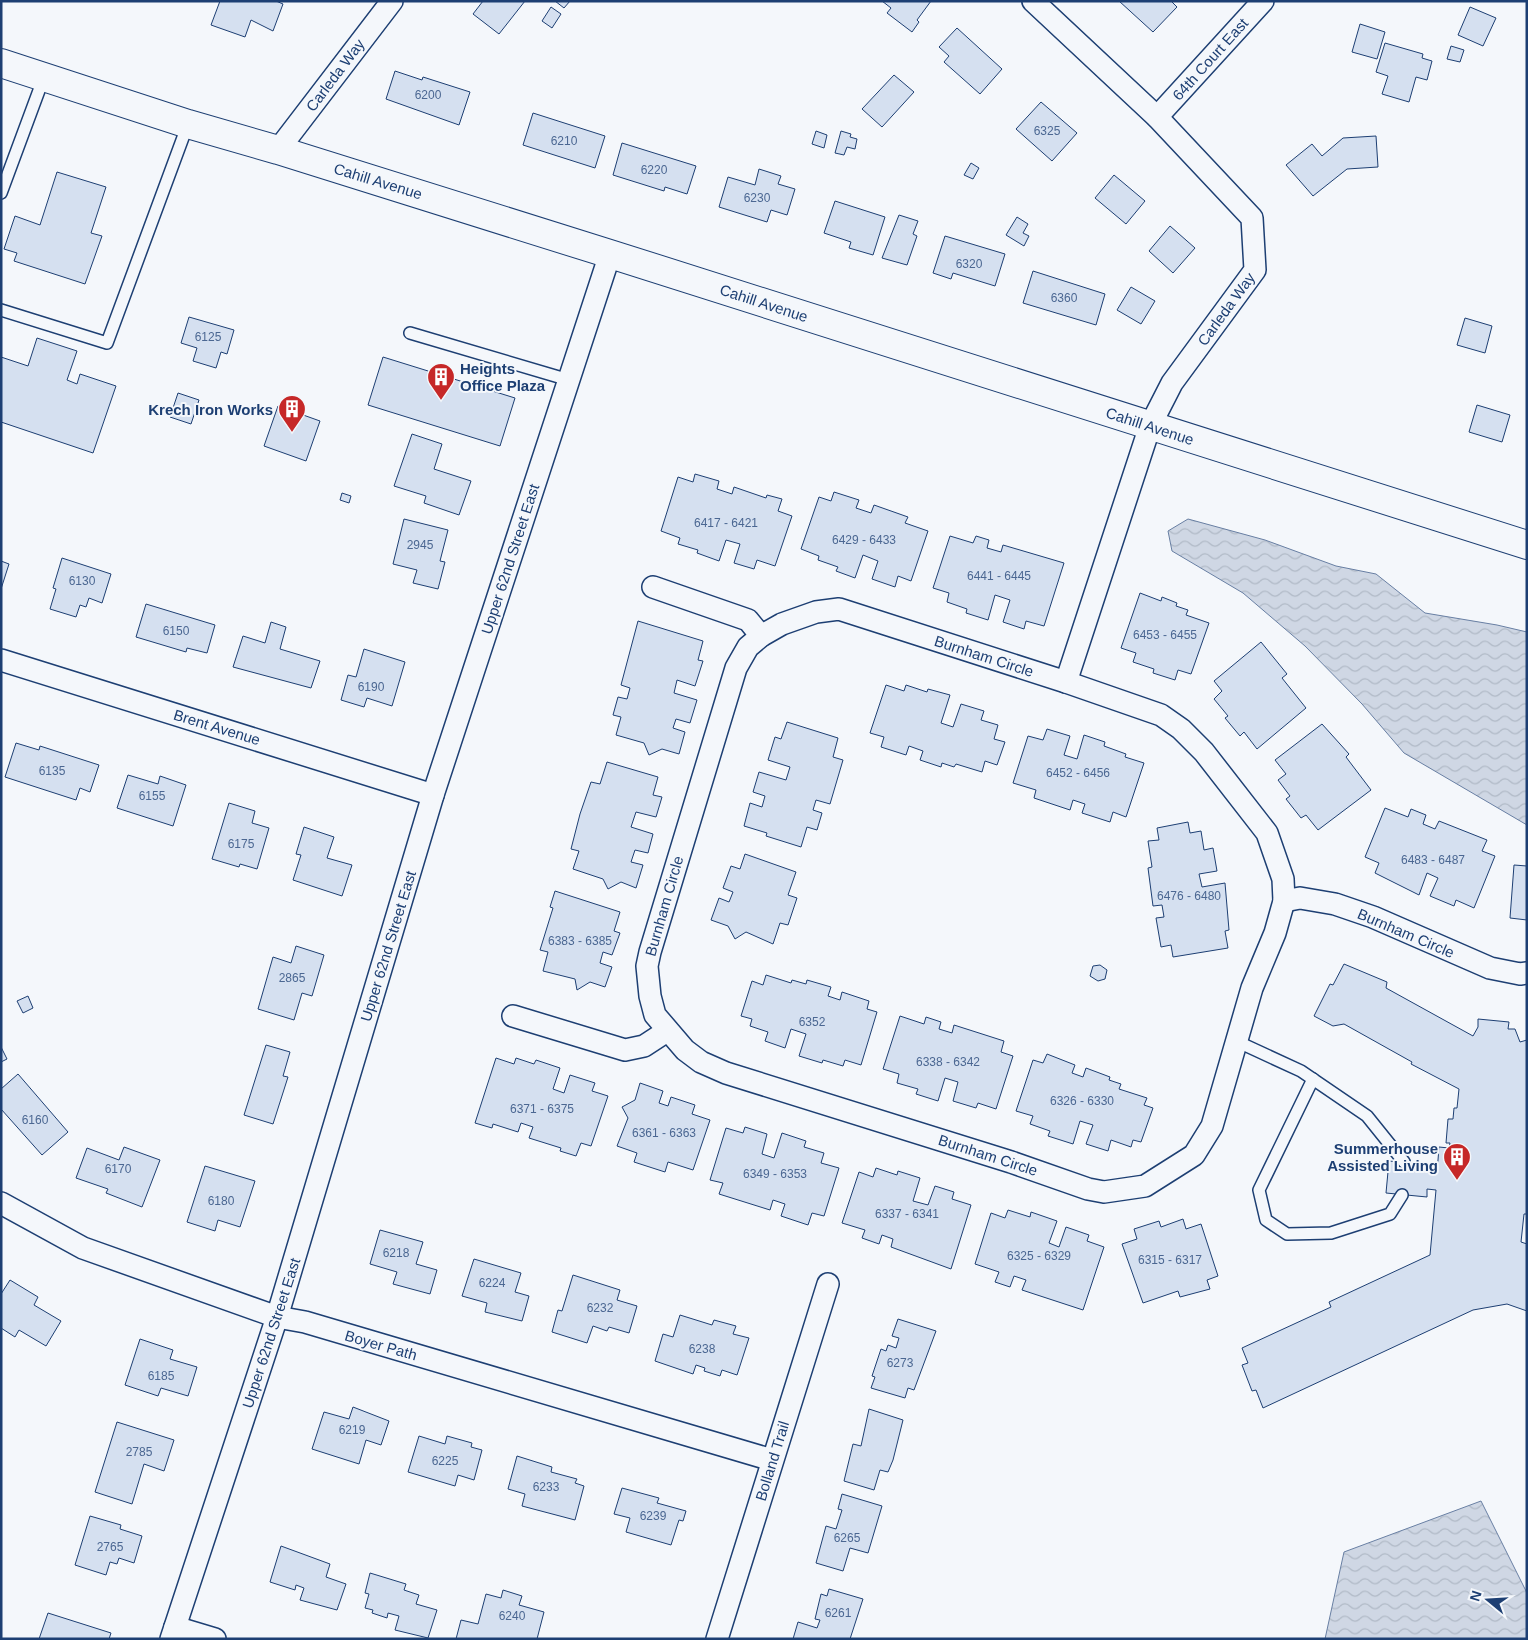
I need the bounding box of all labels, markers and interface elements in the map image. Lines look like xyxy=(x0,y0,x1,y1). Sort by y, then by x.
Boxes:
street label: 64th Court East xyxy=(1169,14,1252,103)
street label: Carleda Way xyxy=(302,35,368,115)
house number: 6200 xyxy=(415,88,442,102)
house number: 6325 xyxy=(1034,124,1061,138)
house number: 6210 xyxy=(551,134,578,148)
street label: Cahill Avenue xyxy=(332,159,424,203)
house number: 6220 xyxy=(641,163,668,177)
house number: 6230 xyxy=(744,191,771,205)
house number: 6320 xyxy=(956,257,983,271)
street label: Carleda Way xyxy=(1194,269,1258,349)
street label: Cahill Avenue xyxy=(718,281,810,325)
house number: 6360 xyxy=(1051,291,1078,305)
house number: 6125 xyxy=(195,330,222,344)
place label: Heights Office Plaza xyxy=(460,360,546,394)
building icon: Heights Office Plaza xyxy=(426,362,456,401)
building icon: Krech Iron Works xyxy=(277,394,307,433)
place label: Krech Iron Works xyxy=(148,401,273,418)
street label: Cahill Avenue xyxy=(1104,404,1196,448)
street label: Upper 62nd Street East xyxy=(478,481,543,636)
house number: 6417 - 6421 xyxy=(694,516,758,530)
house number: 6429 - 6433 xyxy=(832,533,896,547)
house number: 2945 xyxy=(407,538,434,552)
house number: 6441 - 6445 xyxy=(967,569,1031,583)
house number: 6130 xyxy=(69,574,96,588)
house number: 6150 xyxy=(163,624,190,638)
house number: 6453 - 6455 xyxy=(1133,628,1197,642)
street label: Burnham Circle xyxy=(932,632,1036,680)
house number: 6190 xyxy=(358,680,385,694)
street label: Brent Avenue xyxy=(172,706,262,748)
house number: 6135 xyxy=(39,764,66,778)
house number: 6452 - 6456 xyxy=(1046,766,1110,780)
house number: 6155 xyxy=(139,789,166,803)
house number: 6175 xyxy=(228,837,255,851)
house number: 6483 - 6487 xyxy=(1401,853,1465,867)
street label: Burnham Circle xyxy=(642,854,686,958)
street label: Upper 62nd Street East xyxy=(357,868,419,1023)
house number: 6476 - 6480 xyxy=(1157,889,1221,903)
street label: Burnham Circle xyxy=(1355,905,1457,961)
house number: 6383 - 6385 xyxy=(548,934,612,948)
house number: 2865 xyxy=(279,971,306,985)
house number: 6352 xyxy=(799,1015,826,1029)
house number: 6338 - 6342 xyxy=(916,1055,980,1069)
house number: 6326 - 6330 xyxy=(1050,1094,1114,1108)
house number: 6371 - 6375 xyxy=(510,1102,574,1116)
house number: 6160 xyxy=(22,1113,49,1127)
house number: 6361 - 6363 xyxy=(632,1126,696,1140)
street label: Burnham Circle xyxy=(936,1131,1040,1179)
place label: Summerhouse Assisted Living xyxy=(1327,1140,1438,1174)
building icon: Summerhouse Assisted Living xyxy=(1442,1142,1472,1181)
house number: 6170 xyxy=(105,1162,132,1176)
house number: 6349 - 6353 xyxy=(743,1167,807,1181)
house number: 6180 xyxy=(208,1194,235,1208)
house number: 6337 - 6341 xyxy=(875,1207,939,1221)
house number: 6218 xyxy=(383,1246,410,1260)
house number: 6325 - 6329 xyxy=(1007,1249,1071,1263)
house number: 6315 - 6317 xyxy=(1138,1253,1202,1267)
street label: Upper 62nd Street East xyxy=(239,1255,304,1410)
house number: 6224 xyxy=(479,1276,506,1290)
house number: 6232 xyxy=(587,1301,614,1315)
street label: Boyer Path xyxy=(343,1327,419,1363)
house number: 6238 xyxy=(689,1342,716,1356)
house number: 6273 xyxy=(887,1356,914,1370)
house number: 6185 xyxy=(148,1369,175,1383)
street label: Bolland Trail xyxy=(752,1419,792,1503)
house number: 6219 xyxy=(339,1423,366,1437)
house number: 2785 xyxy=(126,1445,153,1459)
house number: 6225 xyxy=(432,1454,459,1468)
house number: 6233 xyxy=(533,1480,560,1494)
house number: 6239 xyxy=(640,1509,667,1523)
house number: 6265 xyxy=(834,1531,861,1545)
house number: 2765 xyxy=(97,1540,124,1554)
north arrow xyxy=(1463,1575,1513,1625)
text: N xyxy=(1466,1589,1485,1603)
house number: 6261 xyxy=(825,1606,852,1620)
house number: 6240 xyxy=(499,1609,526,1623)

